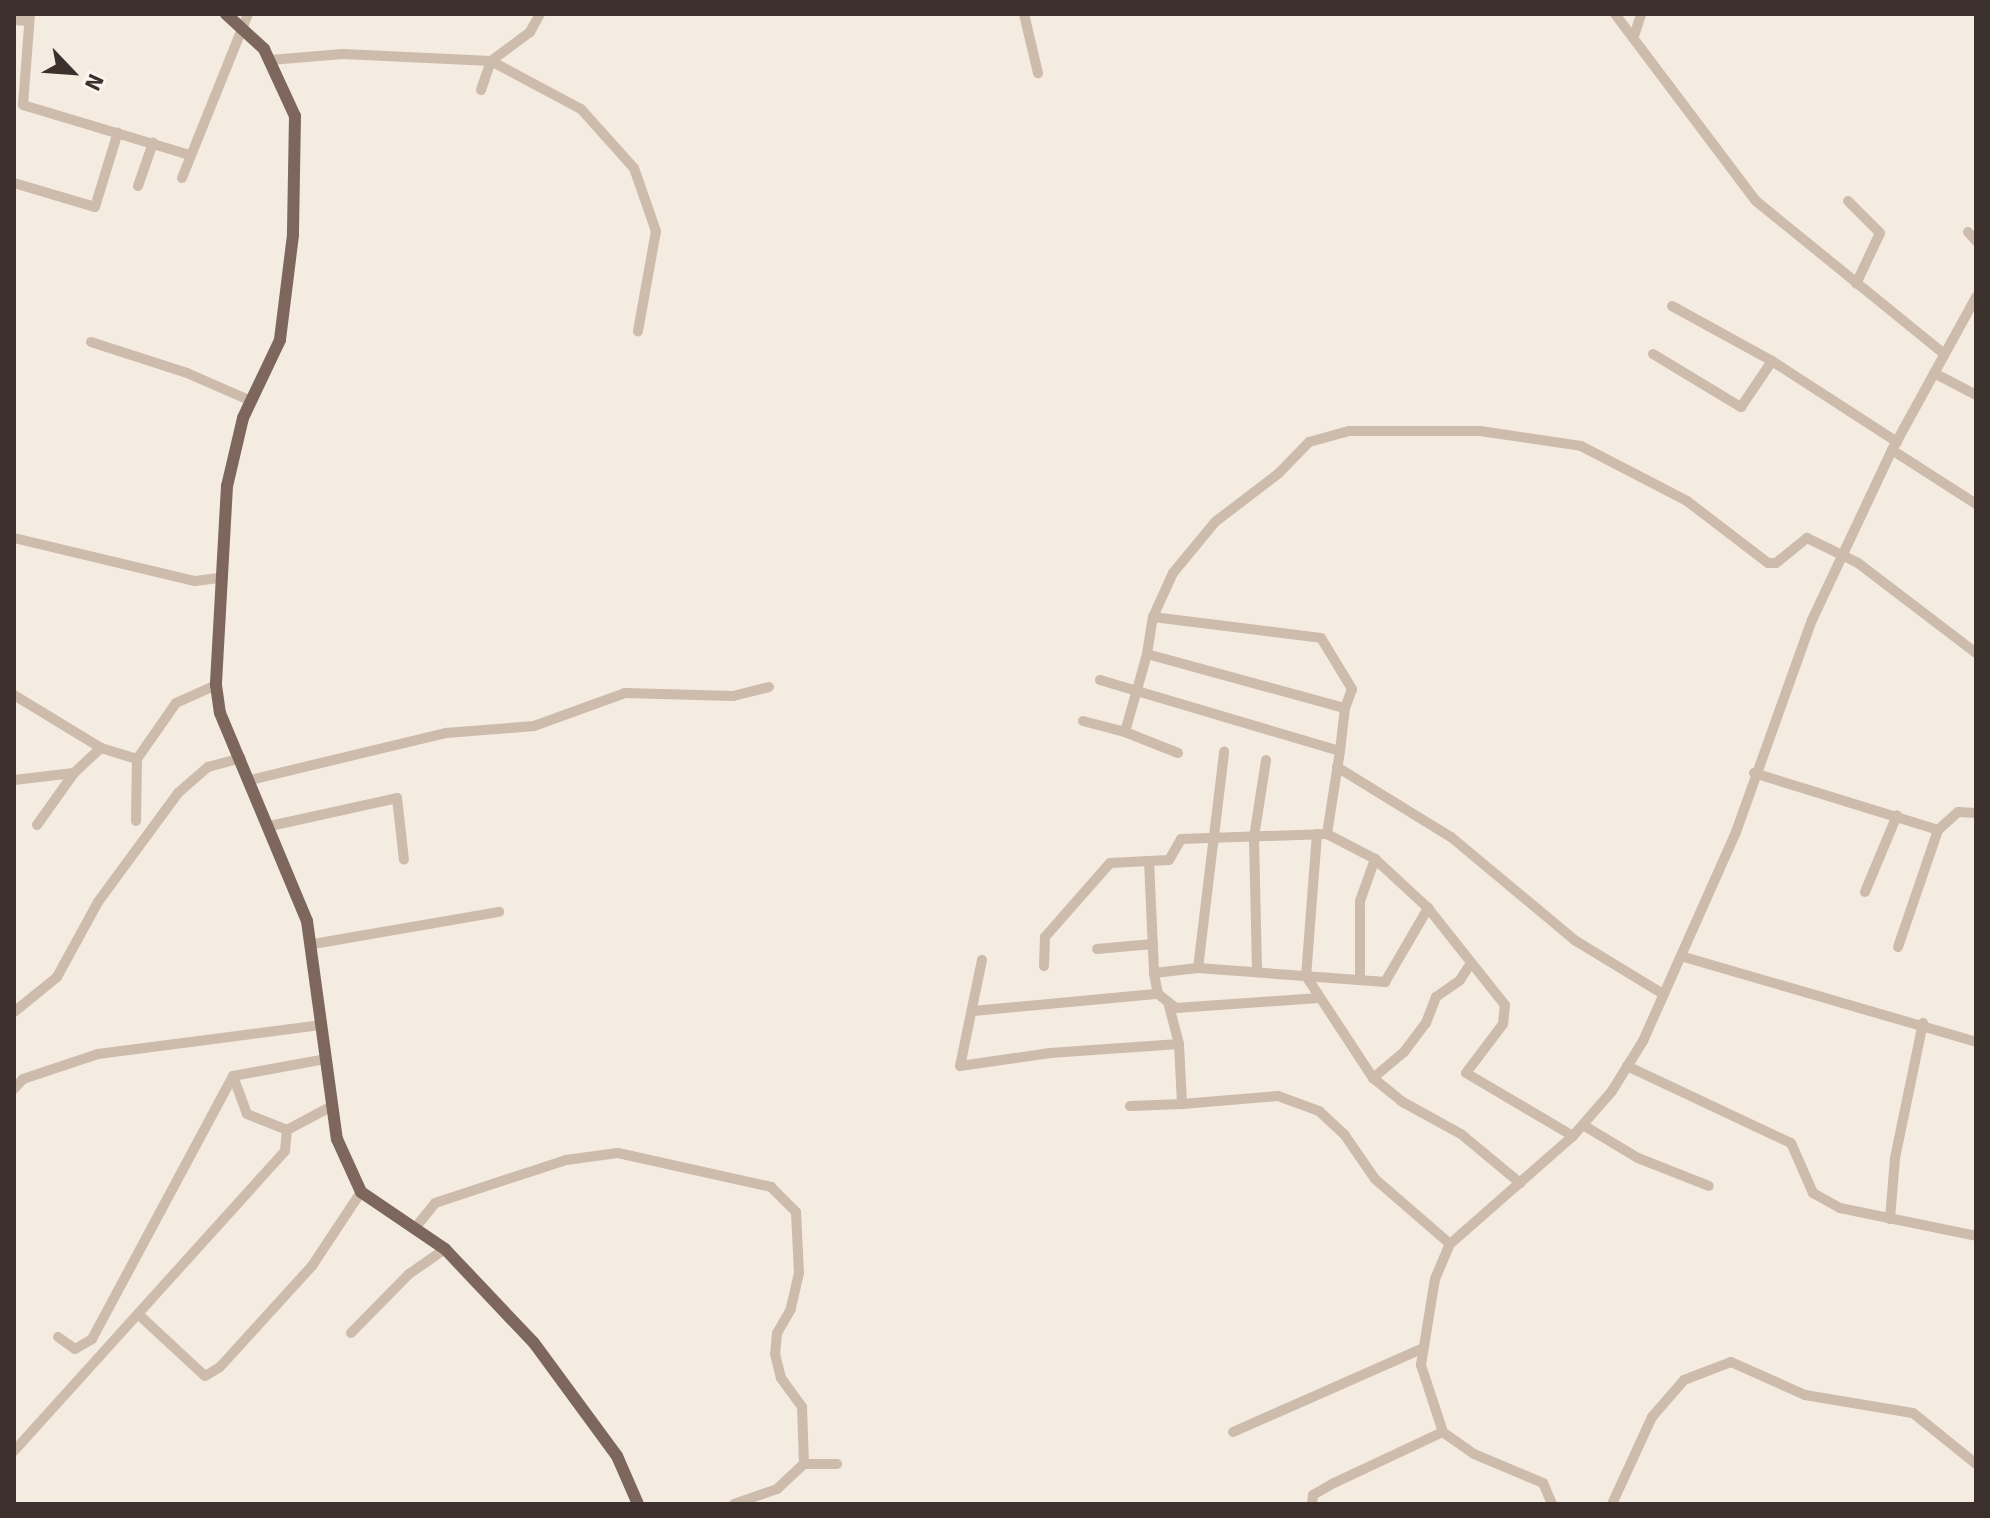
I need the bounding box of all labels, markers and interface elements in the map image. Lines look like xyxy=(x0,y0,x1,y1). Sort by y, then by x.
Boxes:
north arrow xyxy=(32,32,112,112)
text: N xyxy=(79,70,110,95)

